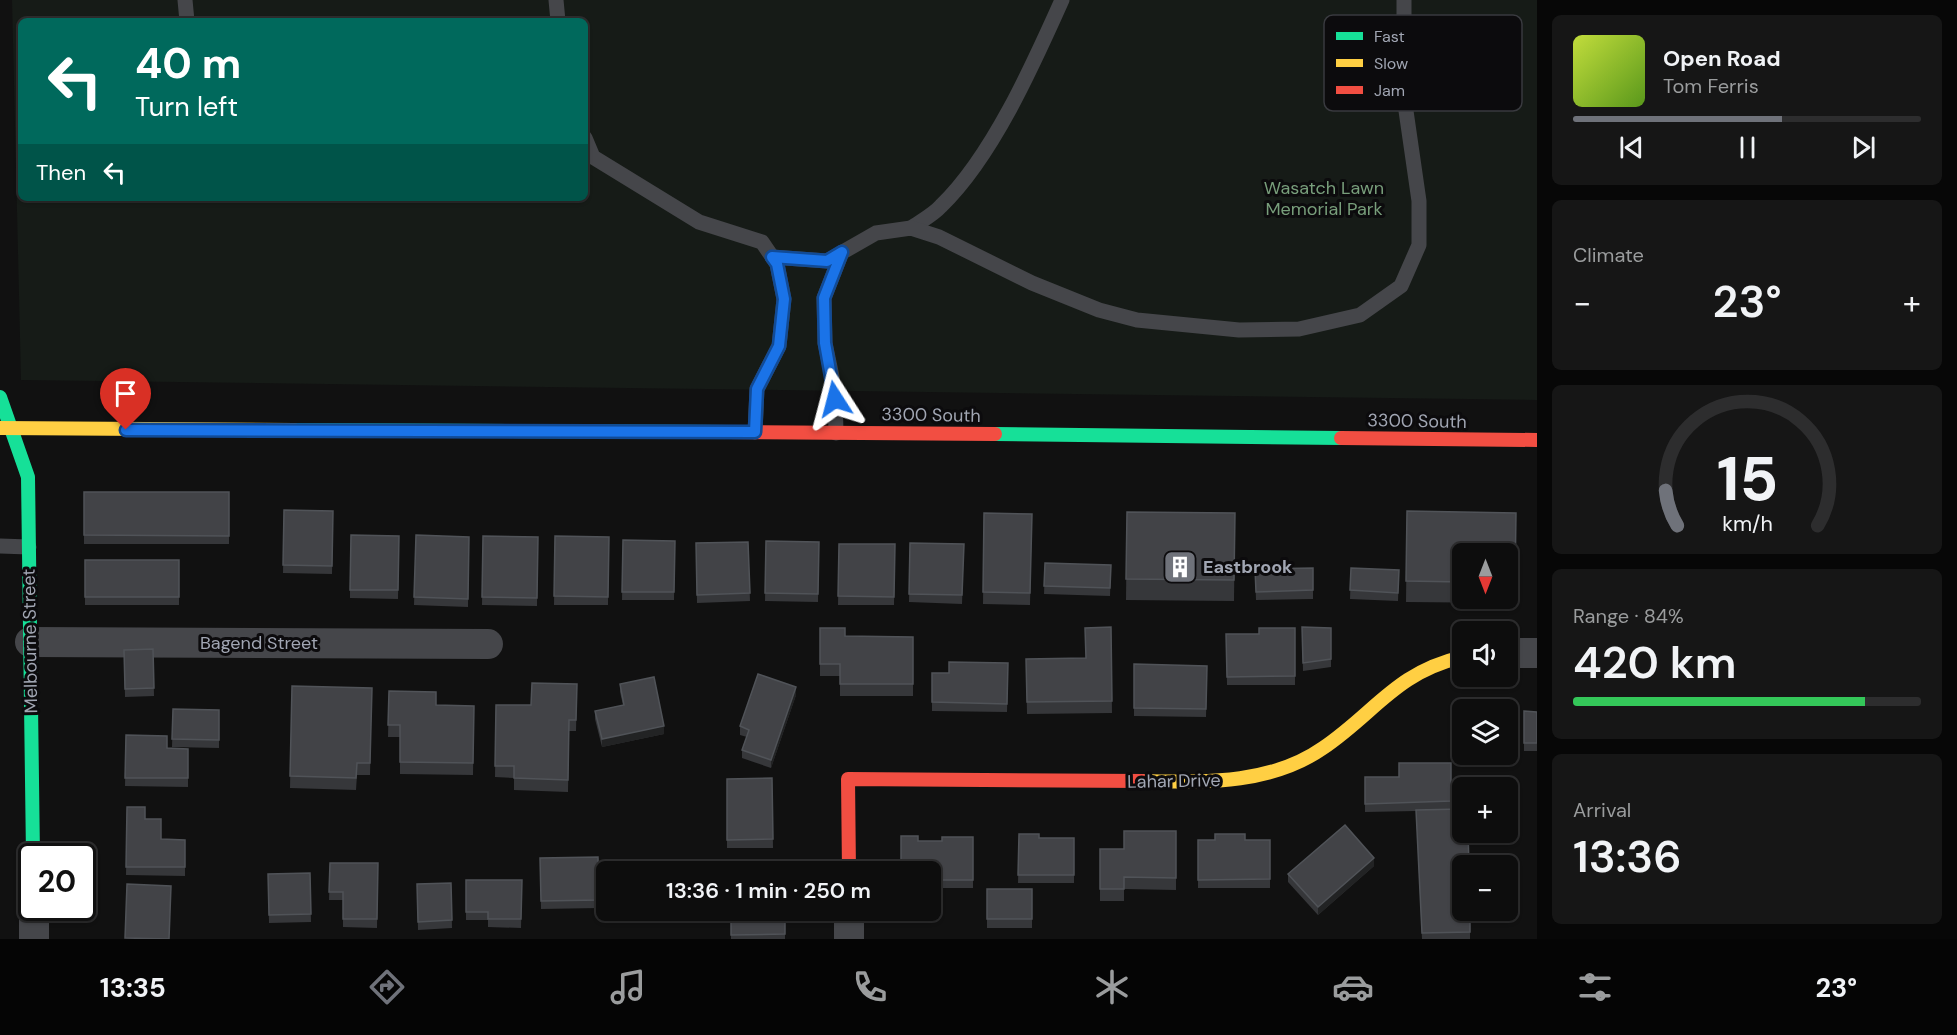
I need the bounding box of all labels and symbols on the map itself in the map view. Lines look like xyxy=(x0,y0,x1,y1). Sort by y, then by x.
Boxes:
legend xyxy=(1324,15,1522,111)
text: Fast xyxy=(1374,26,1405,47)
text: Slow xyxy=(1374,53,1408,74)
text: Jam xyxy=(1374,80,1405,101)
park label: Wasatch Lawn Memorial Park xyxy=(1264,176,1384,221)
position arrow xyxy=(803,367,867,431)
pin xyxy=(100,368,151,430)
street label: 3300 South xyxy=(881,402,981,428)
street label: 3300 South xyxy=(1367,408,1467,434)
north arrow xyxy=(1452,543,1518,609)
building icon: Eastbrook xyxy=(1162,549,1198,585)
place label: Eastbrook xyxy=(1203,555,1293,579)
street label: Melbourne Street xyxy=(17,568,43,714)
street label: Bagend Street xyxy=(200,631,318,655)
street label: Lahar Drive xyxy=(1127,768,1221,794)
speed limit sign: 20 xyxy=(18,843,96,921)

